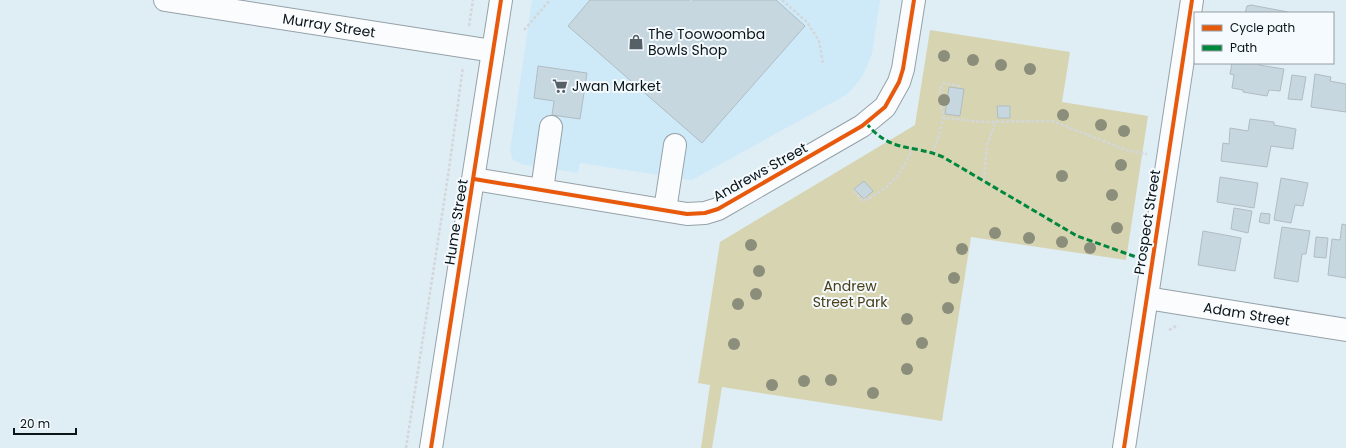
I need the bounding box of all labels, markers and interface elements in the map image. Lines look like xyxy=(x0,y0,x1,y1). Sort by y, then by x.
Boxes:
street label: Murray Street xyxy=(281,8,377,43)
legend xyxy=(1194,12,1334,64)
text: Cycle path xyxy=(1230,19,1295,36)
place label: The Toowoomba Bowls Shop xyxy=(648,24,765,60)
shop icon: The Toowoomba Bowls Shop xyxy=(627,33,645,51)
text: Path xyxy=(1230,39,1257,56)
place label: Jwan Market xyxy=(572,76,661,96)
supermarket icon: Jwan Market xyxy=(551,77,569,95)
street label: Andrews Street xyxy=(709,138,811,206)
street label: Prospect Street xyxy=(1129,168,1165,276)
street label: Hume Street xyxy=(439,178,473,266)
park label: Andrew Street Park xyxy=(813,276,888,312)
street label: Adam Street xyxy=(1202,297,1292,331)
scale bar xyxy=(14,410,76,436)
text: 20 m xyxy=(20,415,50,432)

